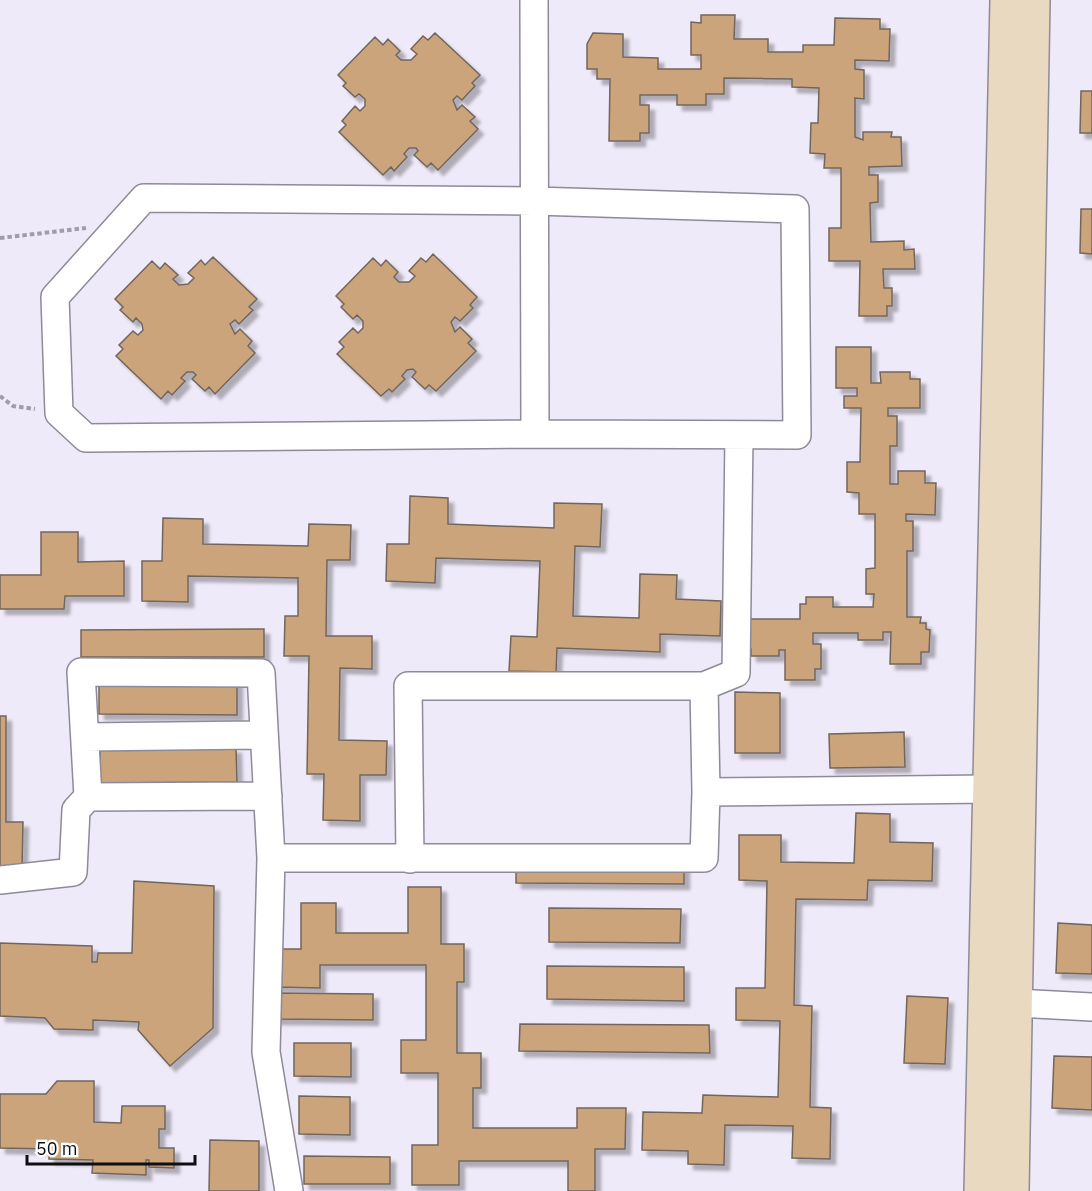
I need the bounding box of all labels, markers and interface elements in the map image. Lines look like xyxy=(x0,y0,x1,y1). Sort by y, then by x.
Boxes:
scale bar xyxy=(27,1128,195,1166)
text: 50 m xyxy=(36,1137,78,1160)

